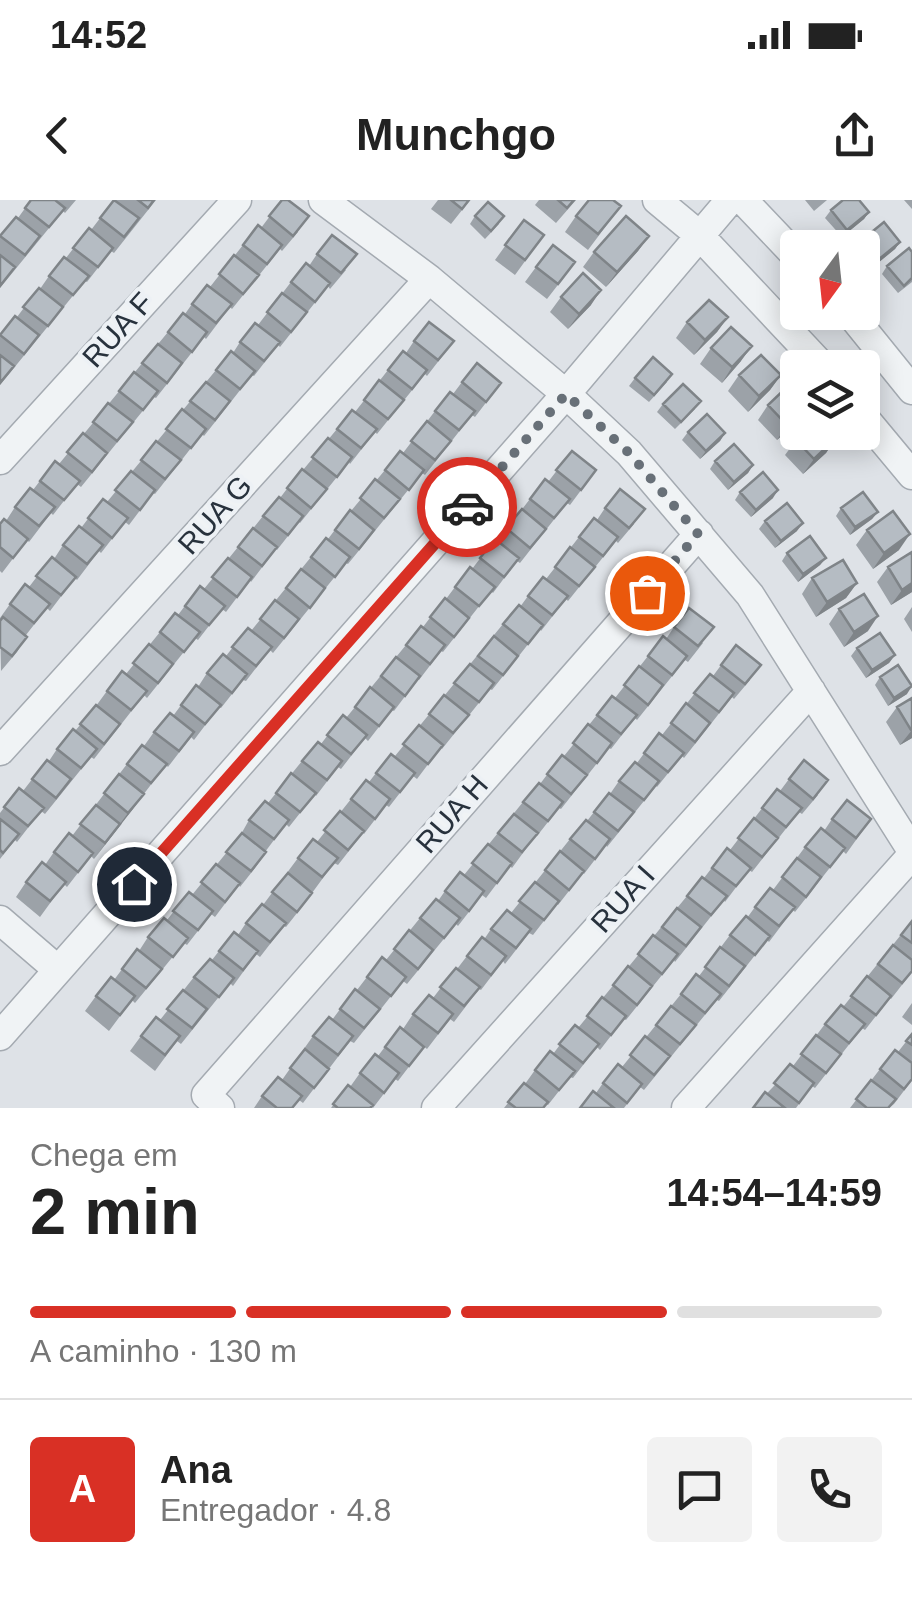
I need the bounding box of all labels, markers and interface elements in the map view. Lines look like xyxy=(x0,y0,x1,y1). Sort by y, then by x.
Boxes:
text: 14:52 xyxy=(50,14,147,56)
icon: back xyxy=(30,108,85,163)
icon: share xyxy=(827,108,882,163)
text: Munchgo xyxy=(356,109,556,160)
north arrow xyxy=(780,230,880,330)
map controls xyxy=(780,230,880,450)
street label: RUA F xyxy=(76,286,159,374)
button: layers xyxy=(780,350,880,450)
courier xyxy=(417,457,517,557)
street label: RUA G xyxy=(171,469,258,560)
icon: car xyxy=(440,480,495,535)
pin xyxy=(605,551,690,636)
icon: bag xyxy=(620,566,675,621)
street label: RUA H xyxy=(409,768,494,859)
pin xyxy=(92,842,177,927)
icon: home xyxy=(107,857,162,912)
street label: RUA I xyxy=(584,859,661,939)
text: Chega em xyxy=(30,1137,178,1173)
text: 14:54–14:59 xyxy=(666,1172,882,1214)
text: 2 min xyxy=(30,1175,200,1248)
text: A caminho · 130 m xyxy=(30,1333,297,1369)
button: chat xyxy=(647,1437,752,1542)
button: phone xyxy=(777,1437,882,1542)
text: Ana xyxy=(160,1449,232,1491)
text: A xyxy=(69,1468,96,1510)
text: Entregador · 4.8 xyxy=(160,1492,391,1528)

